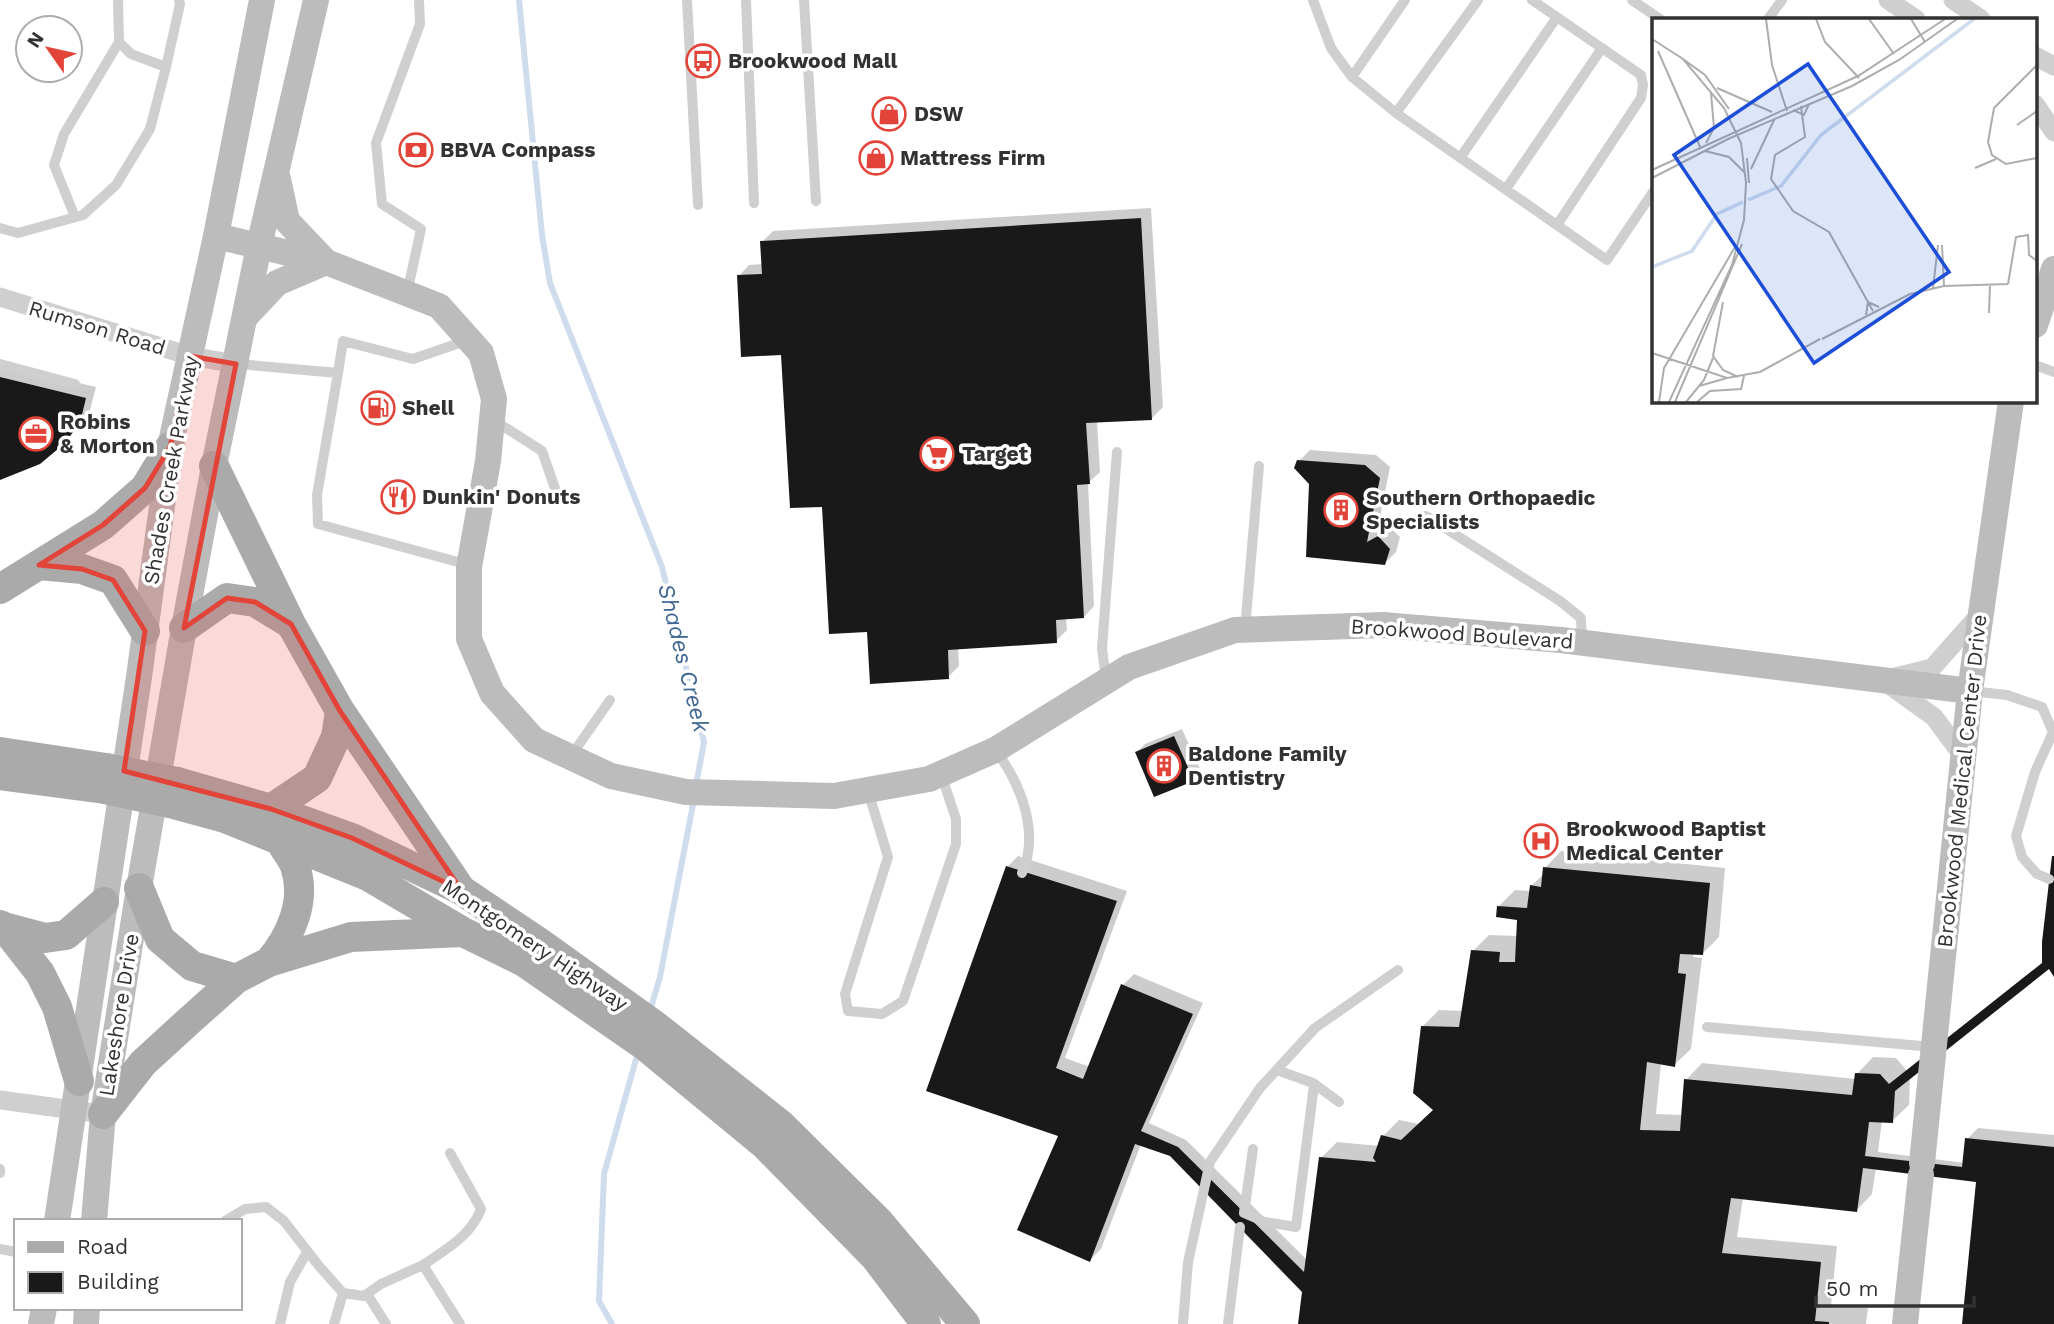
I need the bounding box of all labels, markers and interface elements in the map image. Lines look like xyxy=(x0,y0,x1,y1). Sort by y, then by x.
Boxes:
north arrow xyxy=(14,14,84,84)
inset map xyxy=(1652,18,2036,402)
text: N xyxy=(22,28,49,52)
bus stop icon: Brookwood Mall xyxy=(684,42,722,80)
place label: Brookwood Mall xyxy=(728,48,898,73)
shop icon: DSW xyxy=(870,95,908,133)
place label: DSW xyxy=(914,101,963,126)
bank icon: BBVA Compass xyxy=(397,131,435,169)
place label: BBVA Compass xyxy=(440,137,595,162)
shop icon: Mattress Firm xyxy=(857,139,895,177)
place label: Mattress Firm xyxy=(900,145,1046,170)
street label: Rumson Road xyxy=(26,295,169,360)
street label: Shades Creek Parkway xyxy=(138,353,203,586)
fuel station icon: Shell xyxy=(359,389,397,427)
place label: Shell xyxy=(402,395,455,420)
place label: Robins & Morton xyxy=(60,409,155,458)
office icon: Robins & Morton xyxy=(17,415,55,453)
supermarket icon: Target xyxy=(918,435,956,473)
place label: Target xyxy=(962,441,1028,466)
restaurant icon: Dunkin' Donuts xyxy=(379,478,417,516)
place label: Dunkin' Donuts xyxy=(422,484,580,509)
place label: Southern Orthopaedic Specialists xyxy=(1366,485,1596,534)
building icon: Southern Orthopaedic Specialists xyxy=(1322,491,1360,529)
water label: Shades Creek xyxy=(652,581,715,737)
street label: Brookwood Boulevard xyxy=(1350,613,1574,654)
street label: Brookwood Medical Center Drive xyxy=(1932,613,1991,949)
place label: Baldone Family Dentistry xyxy=(1188,741,1347,790)
building icon: Baldone Family Dentistry xyxy=(1145,747,1183,785)
place label: Brookwood Baptist Medical Center xyxy=(1566,816,1766,865)
hospital icon: Brookwood Baptist Medical Center xyxy=(1522,822,1560,860)
street label: Montgomery Highway xyxy=(438,873,633,1016)
street label: Lakeshore Drive xyxy=(93,932,144,1098)
legend xyxy=(14,1219,242,1310)
text: Road xyxy=(77,1234,128,1259)
scale bar xyxy=(1816,1264,1974,1308)
text: Building xyxy=(77,1269,159,1294)
text: 50 m xyxy=(1826,1276,1878,1301)

